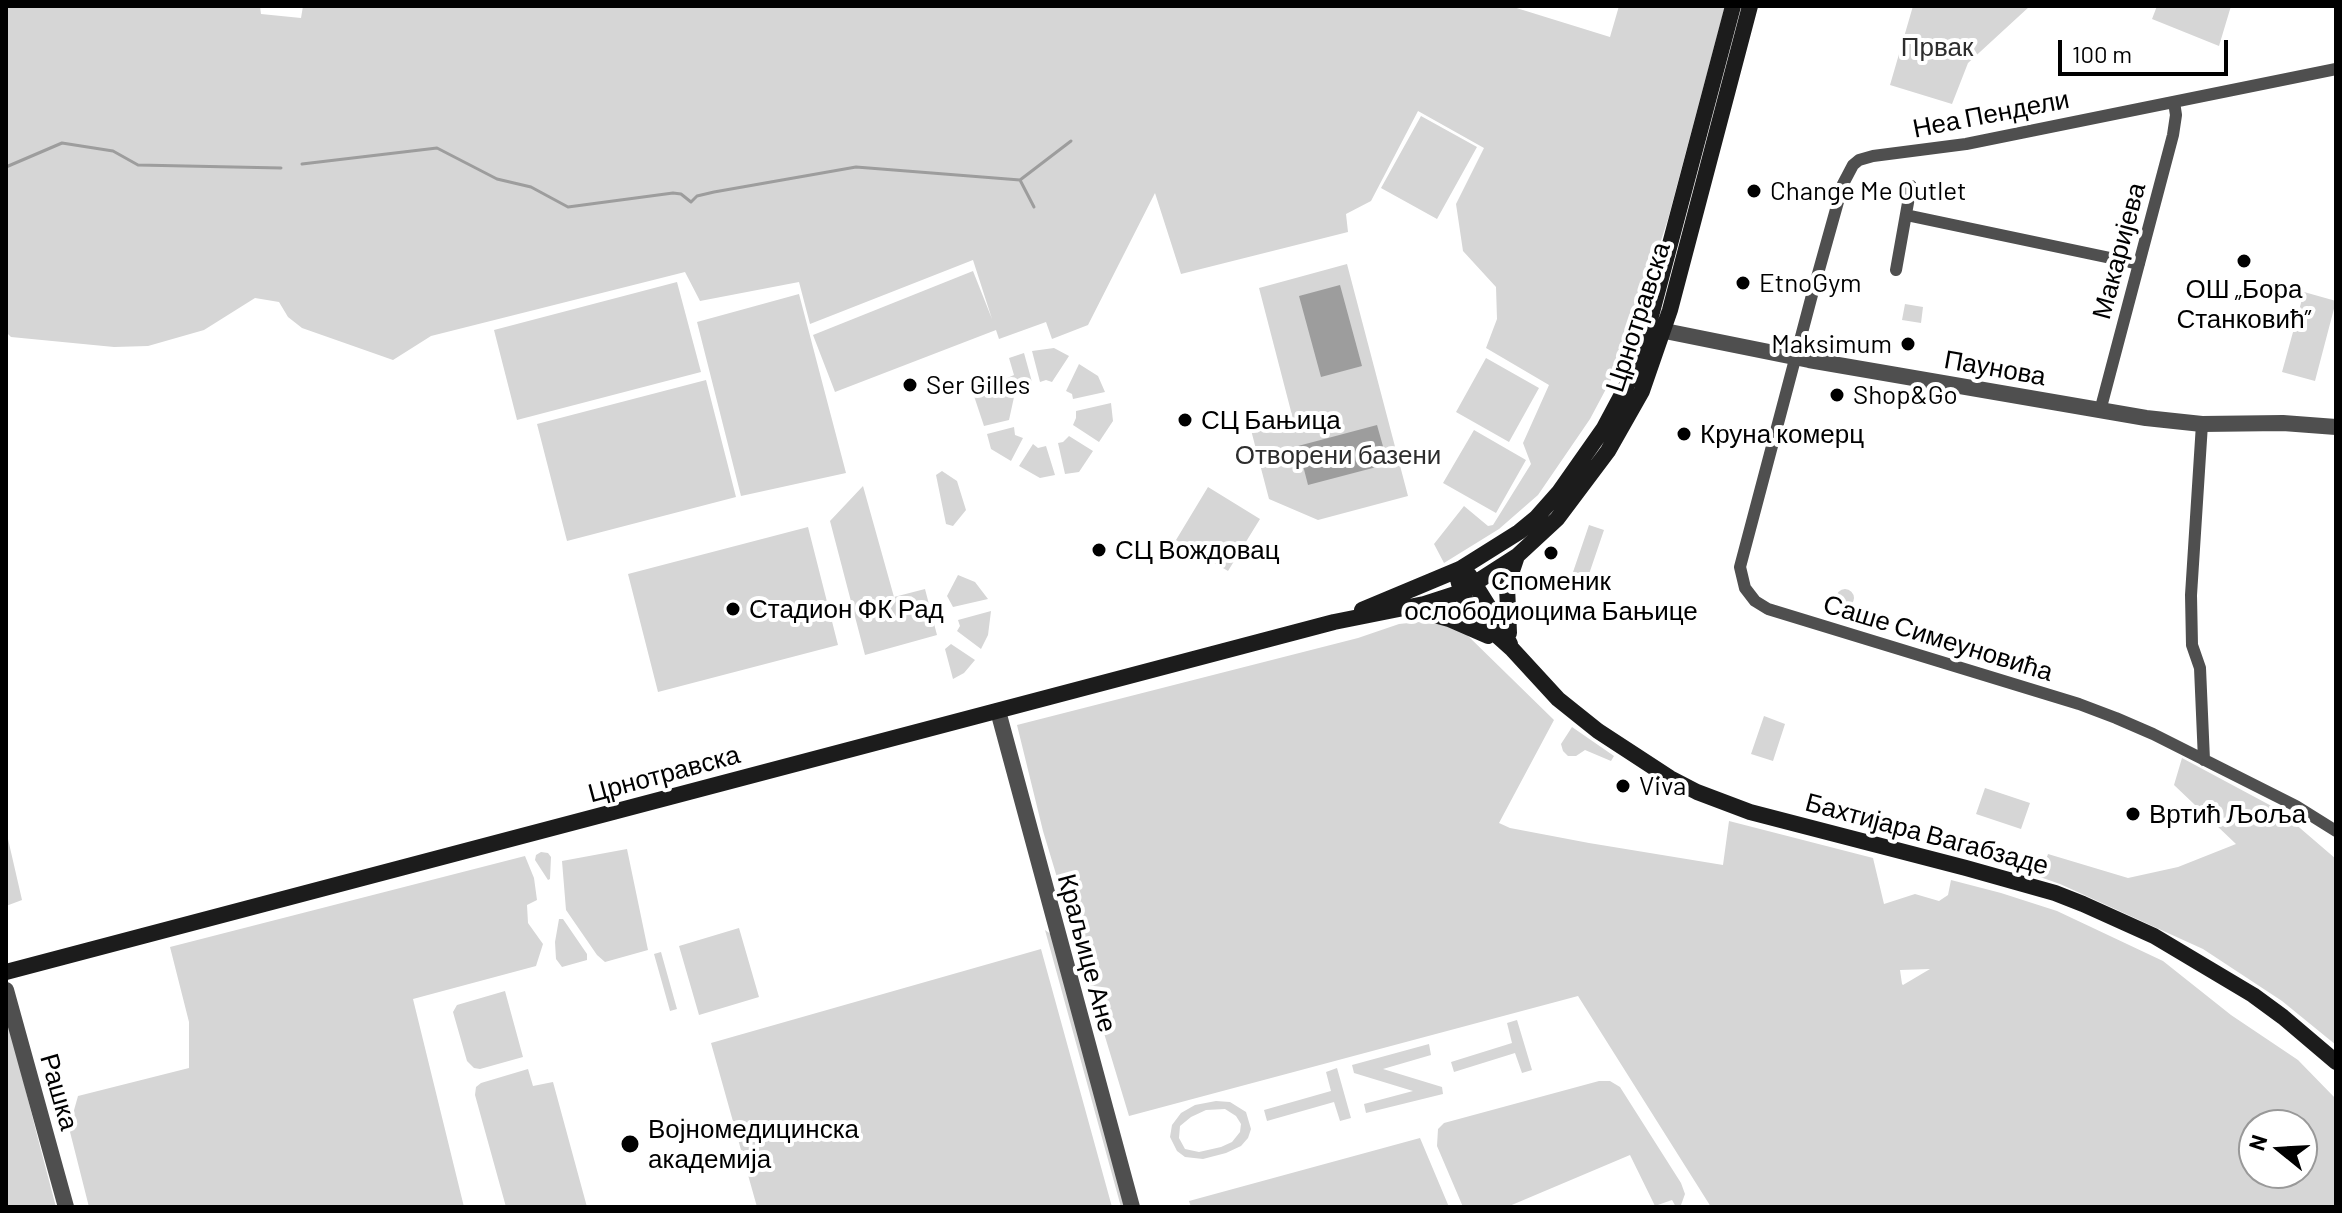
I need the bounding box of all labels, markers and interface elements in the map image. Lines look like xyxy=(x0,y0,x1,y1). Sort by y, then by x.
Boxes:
scale bar xyxy=(2062,24,2232,74)
park label: Првак xyxy=(1901,31,1973,63)
text: 100 m xyxy=(2072,39,2132,68)
street label: Неа Пендели xyxy=(1910,84,2072,144)
place label: Change Me Outlet xyxy=(1770,175,1966,207)
street label: Макаријева xyxy=(2086,179,2152,323)
marker: Change Me Outlet xyxy=(1745,182,1763,200)
street label: Црнотравска xyxy=(1599,238,1677,396)
marker: ОШ „Бора Станковић” xyxy=(2235,252,2253,270)
place label: EtnoGym xyxy=(1759,267,1862,299)
place label: ОШ „Бора Станковић” xyxy=(2176,273,2312,334)
marker: EtnoGym xyxy=(1734,274,1752,292)
place label: Maksimum xyxy=(1771,328,1892,360)
marker: Maksimum xyxy=(1899,335,1917,353)
street label: Паунова xyxy=(1942,344,2048,392)
place label: Ser Gilles xyxy=(926,369,1030,401)
marker: Ser Gilles xyxy=(901,376,919,394)
place label: Shop&Go xyxy=(1853,379,1958,411)
marker: Shop&Go xyxy=(1828,386,1846,404)
place label: СЦ Бањица xyxy=(1201,404,1341,436)
marker: СЦ Бањица xyxy=(1176,411,1194,429)
place label: Круна комерц xyxy=(1700,418,1864,450)
marker: Круна комерц xyxy=(1675,425,1693,443)
park label: Отворени базени xyxy=(1235,439,1441,471)
place label: СЦ Вождовац xyxy=(1115,534,1280,566)
marker: СЦ Вождовац xyxy=(1090,541,1108,559)
marker: Споменик ослободиоцима Бањице xyxy=(1542,544,1560,562)
place label: Споменик ослободиоцима Бањице xyxy=(1404,565,1698,626)
street label: Саше Симеуновића xyxy=(1819,588,2057,688)
place label: Стадион ФК Рад xyxy=(749,593,944,625)
marker: Стадион ФК Рад xyxy=(724,600,742,618)
street label: Црнотравска xyxy=(585,739,743,809)
place label: Viva xyxy=(1639,770,1686,802)
marker: Viva xyxy=(1614,777,1632,795)
street label: Бахтијара Вагабзаде xyxy=(1802,787,2052,881)
place label: Вртић Љоља xyxy=(2149,798,2306,830)
marker: Вртић Љоља xyxy=(2124,805,2142,823)
street label: Краљице Ане xyxy=(1051,870,1123,1036)
street label: Рашка xyxy=(33,1050,85,1134)
north arrow xyxy=(2238,1109,2318,1189)
place label: Војномедицинска академија xyxy=(648,1113,859,1174)
text: N xyxy=(2242,1131,2272,1153)
marker: Војномедицинска академија xyxy=(619,1133,641,1155)

